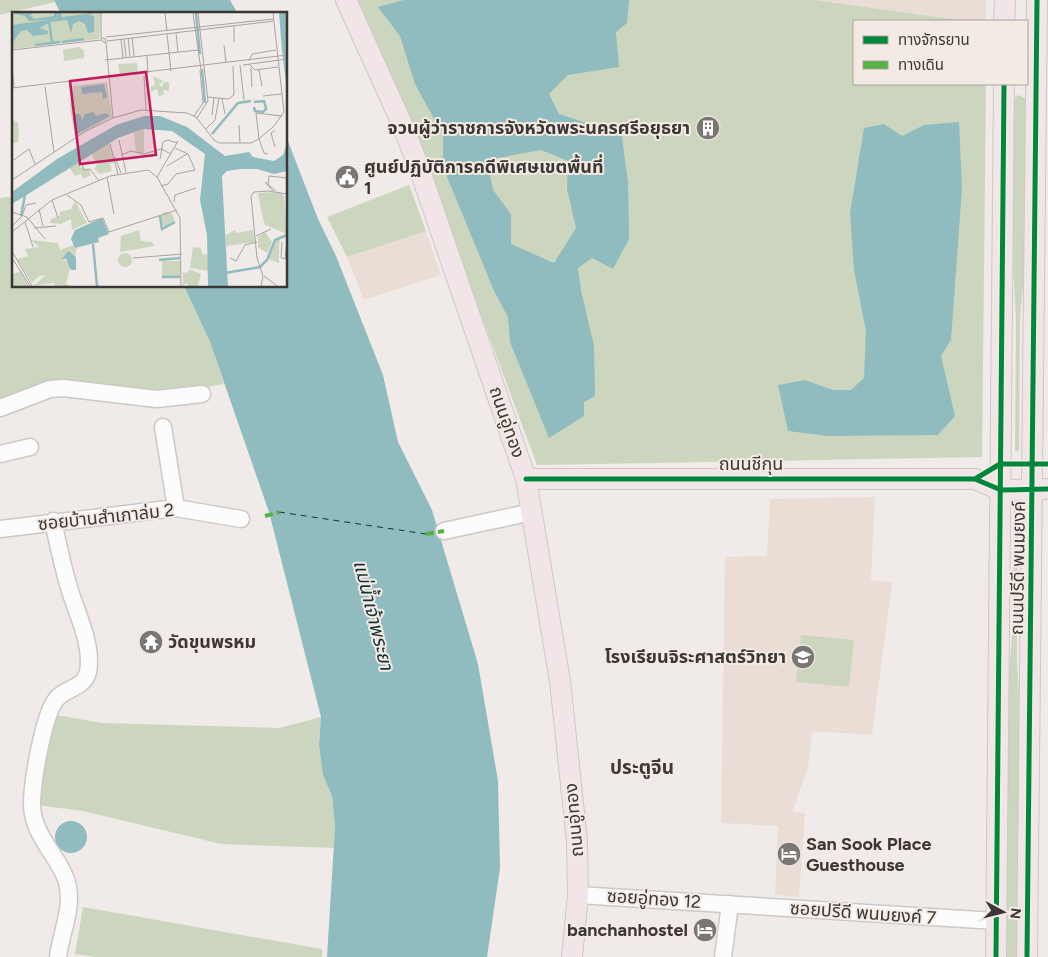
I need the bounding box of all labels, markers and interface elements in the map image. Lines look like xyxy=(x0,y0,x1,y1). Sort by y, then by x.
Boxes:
inset map xyxy=(12,12,288,288)
legend xyxy=(853,20,1028,85)
text: ทางจักรยาน xyxy=(898,31,970,49)
text: ทางเดิน xyxy=(898,56,944,74)
building icon: จวนผู้ว่าราชการจังหวัดพระนครศรีอยุธยา xyxy=(695,115,721,141)
place label: จวนผู้ว่าราชการจังหวัดพระนครศรีอยุธยา xyxy=(388,117,690,139)
place label: ศูนย์ปฏิบัติการคดีพิเศษเขตพื้นที่ 1 xyxy=(364,154,604,199)
public building icon: ศูนย์ปฏิบัติการคดีพิเศษเขตพื้นที่ 1 xyxy=(334,164,360,190)
street label: ถนนอู่ทอง xyxy=(484,383,529,461)
street label: ถนนชีกุน xyxy=(719,453,783,475)
street label: ซอยบ้านสำเภาล่ม 2 xyxy=(37,499,175,535)
street label: ถนนปรีดี พนมยงค์ xyxy=(1006,501,1030,635)
water label: แม่น้ำเจ้าพระยา xyxy=(349,557,401,674)
temple icon: วัดขุนพรหม xyxy=(138,629,164,655)
place label: วัดขุนพรหม xyxy=(168,631,256,653)
school or university icon: โรงเรียนจิระศาสตร์วิทยา xyxy=(790,644,816,670)
place label: โรงเรียนจิระศาสตร์วิทยา xyxy=(605,646,786,668)
district label: ประตูจีน xyxy=(610,756,674,779)
street label: ถนนอู่ทอง xyxy=(560,782,589,858)
place label: San Sook Place Guesthouse xyxy=(806,833,932,876)
hotel icon: San Sook Place Guesthouse xyxy=(776,841,802,867)
street label: ซอยอู่ทอง 12 xyxy=(606,885,702,914)
north arrow xyxy=(978,887,1028,937)
street label: ซอยปรีดี พนมยงค์ 7 xyxy=(789,897,937,929)
text: N xyxy=(1006,907,1025,920)
hotel icon: banchanhostel xyxy=(692,917,718,943)
place label: banchanhostel xyxy=(567,919,688,941)

